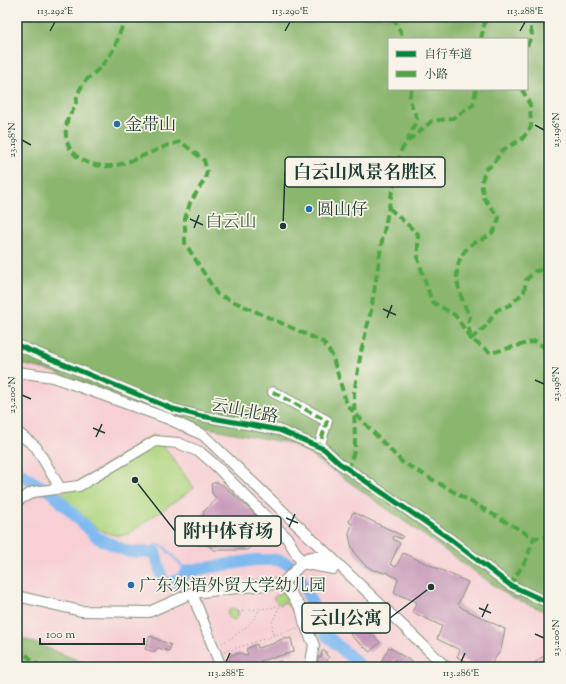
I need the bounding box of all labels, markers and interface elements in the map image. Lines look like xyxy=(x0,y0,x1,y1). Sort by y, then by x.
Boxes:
text: 113.292°E xyxy=(37,4,73,19)
text: 113.290°E xyxy=(272,4,308,19)
text: 113.288°E xyxy=(507,4,543,19)
legend xyxy=(388,38,528,90)
text: 自行车道 xyxy=(424,46,472,64)
text: 小路 xyxy=(424,66,448,84)
text: 23.196°N xyxy=(549,113,564,147)
place label: 金带山 xyxy=(125,114,176,138)
marker: 金带山 xyxy=(112,119,122,129)
text: 23.198°N xyxy=(5,123,20,157)
callout: 白云山风景名胜区 xyxy=(285,157,445,187)
text: 白云山风景名胜区 xyxy=(293,161,437,187)
place label: 圆山仔 xyxy=(317,199,368,223)
marker: 圆山仔 xyxy=(304,204,314,214)
park label: 白云山 xyxy=(206,211,257,235)
text: 23.198°N xyxy=(549,367,564,401)
text: 23.200°N xyxy=(5,377,20,413)
street label: 云山北路 xyxy=(209,394,280,430)
callout: 附中体育场 xyxy=(175,516,281,546)
text: 附中体育场 xyxy=(183,520,273,546)
place label: 广东外语外贸大学幼儿园 xyxy=(139,575,326,599)
marker: 广东外语外贸大学幼儿园 xyxy=(126,580,136,590)
callout: 云山公寓 xyxy=(302,603,390,633)
text: 云山公寓 xyxy=(310,607,382,633)
scale bar xyxy=(40,620,144,646)
text: 23.200°N xyxy=(549,620,564,656)
text: 100 m xyxy=(46,626,75,644)
text: 113.288°E xyxy=(208,666,244,681)
text: 113.286°E xyxy=(443,666,479,681)

